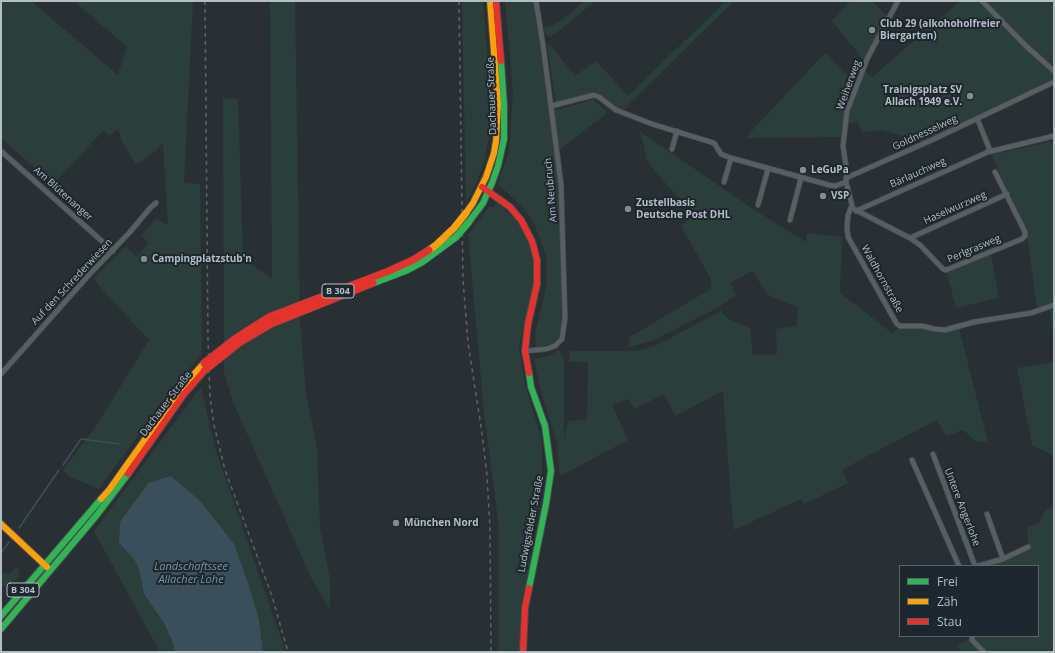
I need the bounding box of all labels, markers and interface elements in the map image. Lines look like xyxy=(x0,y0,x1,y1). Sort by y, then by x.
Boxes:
place label: Club 29 (alkohoholfreier Biergarten) xyxy=(880,18,1000,42)
marker: Club 29 (alkohoholfreier Biergarten) xyxy=(867,25,877,35)
street label: Dachauer Straße xyxy=(485,57,499,135)
street label: Weiherweg xyxy=(834,59,864,111)
place label: Trainigsplatz SV Allach 1949 e.V. xyxy=(883,84,962,108)
marker: Trainigsplatz SV Allach 1949 e.V. xyxy=(965,91,975,101)
street label: Goldnesselweg xyxy=(891,113,959,153)
street label: Bärlauchweg xyxy=(888,155,948,191)
street label: Am Neubruch xyxy=(542,157,560,223)
street label: Am Blütenanger xyxy=(31,164,95,224)
place label: LeGuPa xyxy=(811,164,849,176)
marker: LeGuPa xyxy=(798,165,808,175)
street label: Haselwurzweg xyxy=(922,189,988,227)
place label: VSP xyxy=(831,190,849,202)
marker: VSP xyxy=(818,191,828,201)
place label: Zustellbasis Deutsche Post DHL xyxy=(636,197,730,220)
marker: Zustellbasis Deutsche Post DHL xyxy=(623,204,633,214)
street label: Perlgrasweg xyxy=(945,232,1003,266)
street label: Auf den Schrederwiesen xyxy=(29,237,115,327)
street label: Waldhornstraße xyxy=(858,243,906,315)
place label: Campingplatzstub'n xyxy=(152,253,252,265)
marker: Campingplatzstub'n xyxy=(139,254,149,264)
road number: B 304 xyxy=(322,284,354,298)
street label: Dachauer Straße xyxy=(138,369,194,439)
street label: Untere Angerlohe xyxy=(942,466,982,548)
street label: Ludwigsfelder Straße xyxy=(516,475,546,573)
place label: München Nord xyxy=(404,517,479,529)
marker: München Nord xyxy=(391,518,401,528)
water label: Landschaftssee Allacher Lohe xyxy=(154,560,228,586)
legend xyxy=(899,565,1039,637)
text: Frei xyxy=(937,573,958,590)
road number: B 304 xyxy=(7,583,39,597)
text: Zäh xyxy=(937,593,958,610)
text: Stau xyxy=(937,613,962,630)

